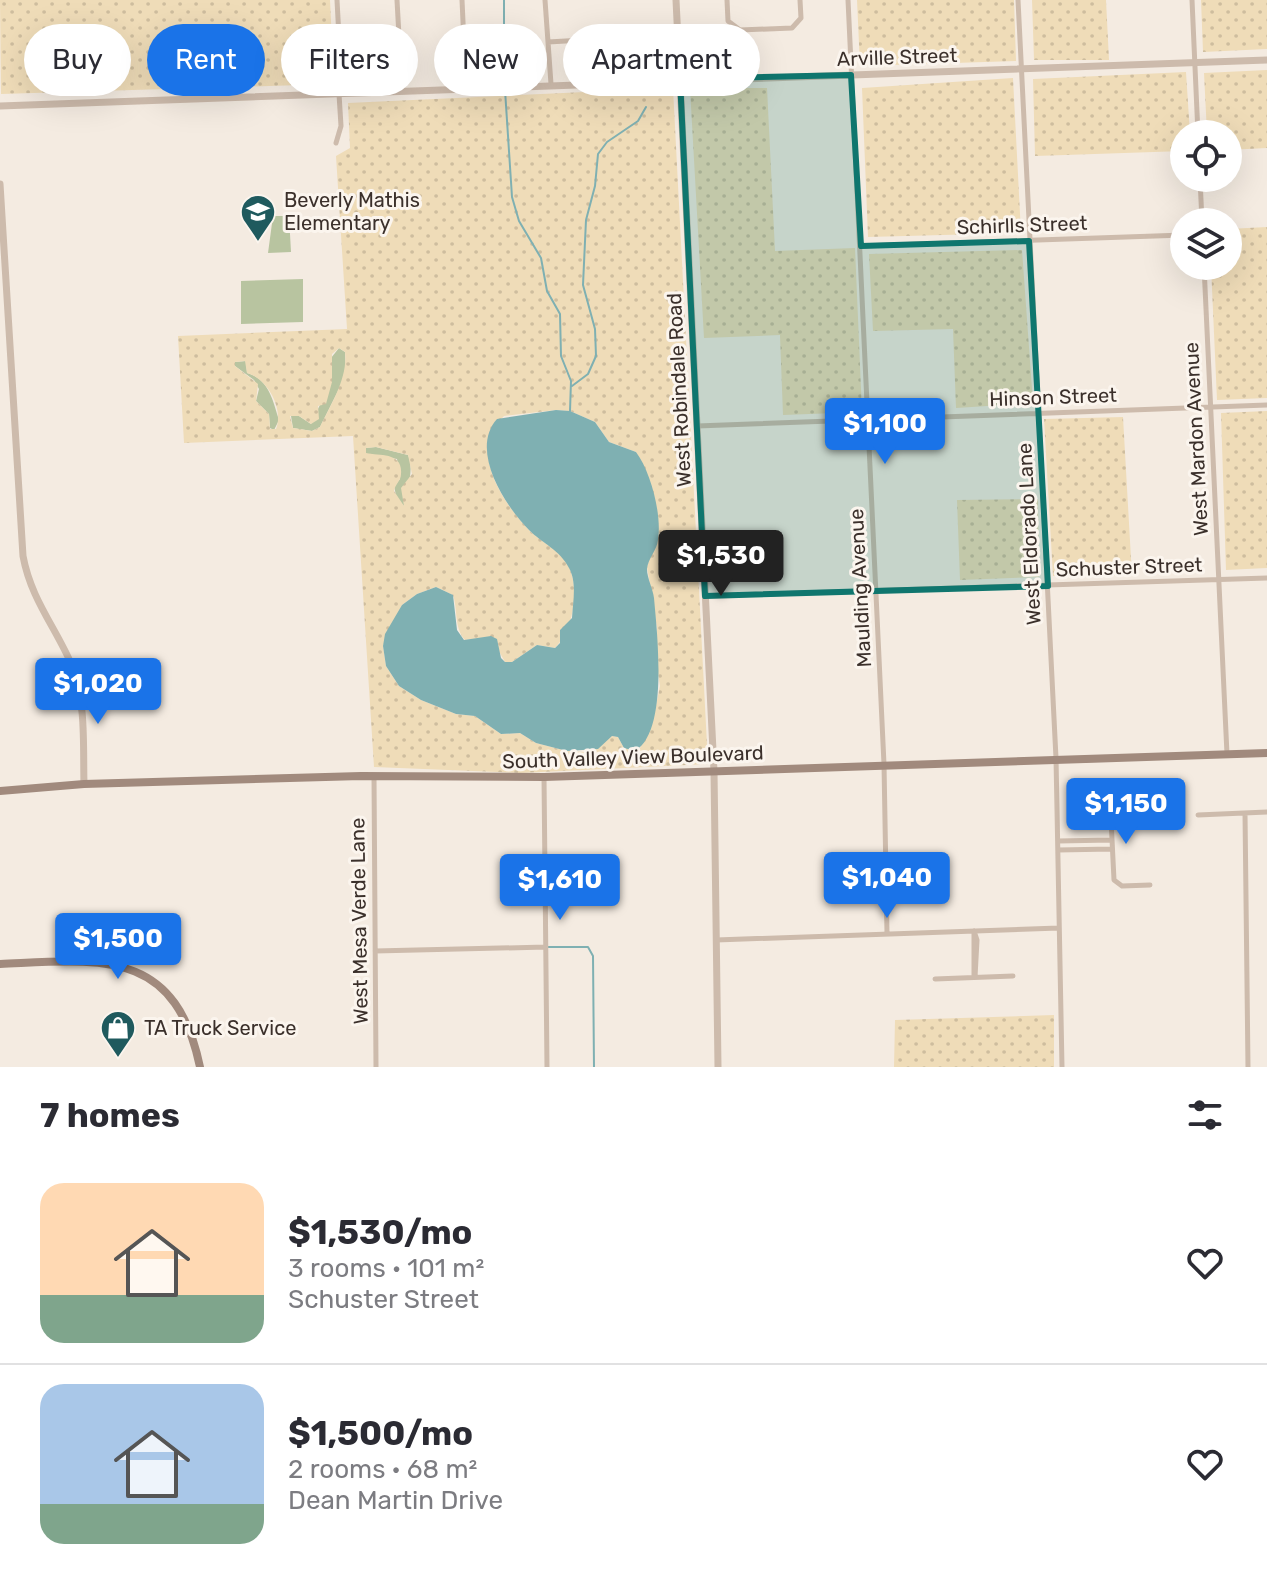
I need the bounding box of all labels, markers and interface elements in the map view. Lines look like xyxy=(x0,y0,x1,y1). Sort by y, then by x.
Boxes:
chip: Buy xyxy=(24,24,131,96)
chip: Rent xyxy=(147,24,265,96)
chip: Filters xyxy=(281,24,418,96)
chip: New xyxy=(434,24,547,96)
chip: Apartment xyxy=(563,24,760,96)
street label: Arville Street xyxy=(836,43,958,71)
map controls xyxy=(1170,120,1242,280)
button: locate xyxy=(1170,120,1242,192)
place label: Beverly Mathis Elementary xyxy=(284,188,420,235)
school or university icon: Beverly Mathis Elementary xyxy=(239,193,277,243)
button: layers xyxy=(1170,208,1242,280)
street label: Schirlls Street xyxy=(956,211,1088,239)
street label: West Robindale Road xyxy=(662,292,696,488)
street label: West Mardon Avenue xyxy=(1179,342,1213,536)
street label: Hinson Street xyxy=(989,383,1117,411)
pin: $1,100 xyxy=(820,398,950,466)
text: $1,100 xyxy=(843,408,927,439)
street label: West Eldorado Lane xyxy=(1012,442,1046,626)
street label: Maulding Avenue xyxy=(844,508,876,668)
pin: $1,530 xyxy=(656,530,786,598)
text: $1,530 xyxy=(676,540,766,571)
street label: Schuster Street xyxy=(1055,552,1203,582)
pin: $1,020 xyxy=(33,658,163,726)
text: $1,020 xyxy=(53,668,143,699)
street label: South Valley View Boulevard xyxy=(502,740,764,774)
pin: $1,150 xyxy=(1061,778,1191,846)
text: $1,150 xyxy=(1084,788,1168,819)
street label: West Mesa Verde Lane xyxy=(345,817,373,1025)
pin: $1,040 xyxy=(822,852,952,920)
pin: $1,610 xyxy=(495,854,625,922)
text: $1,040 xyxy=(842,862,932,893)
text: $1,610 xyxy=(518,864,602,895)
pin: $1,500 xyxy=(53,913,183,981)
text: $1,500 xyxy=(73,923,163,954)
shop icon: TA Truck Service xyxy=(99,1009,137,1059)
place label: TA Truck Service xyxy=(144,1016,296,1040)
icon: filters xyxy=(1183,1093,1227,1137)
text: 7 homes xyxy=(40,1095,180,1136)
text: $1,530/mo xyxy=(288,1212,472,1253)
icon: home xyxy=(104,1215,200,1311)
icon: heart xyxy=(1183,1241,1227,1285)
text: 3 rooms · 101 m² xyxy=(288,1253,484,1284)
text: Schuster Street xyxy=(288,1284,479,1315)
text: $1,500/mo xyxy=(288,1413,473,1454)
icon: home xyxy=(104,1416,200,1512)
icon: heart xyxy=(1183,1442,1227,1486)
text: 2 rooms · 68 m² xyxy=(288,1454,477,1485)
text: Dean Martin Drive xyxy=(288,1485,503,1516)

